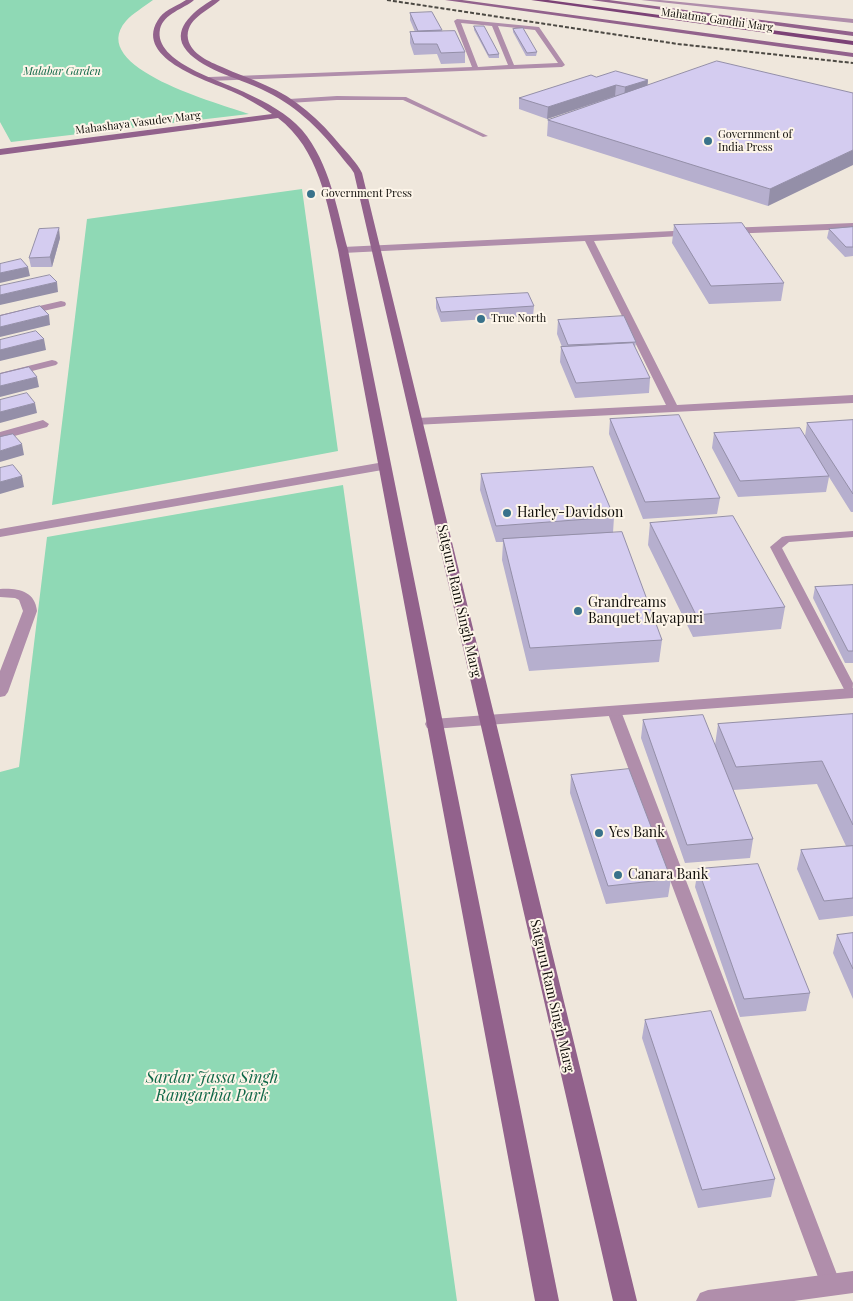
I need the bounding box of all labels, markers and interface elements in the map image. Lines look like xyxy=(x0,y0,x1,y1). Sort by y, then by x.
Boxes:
street label: Mahatma Gandhi Marg xyxy=(660,6,774,34)
park label: Malabar Garden xyxy=(23,65,101,79)
street label: Mahashaya Vasudev Marg xyxy=(75,109,201,137)
place label: Government of India Press xyxy=(718,128,792,154)
marker: Government of India Press xyxy=(702,135,714,147)
place label: Government Press xyxy=(321,187,412,201)
marker: Government Press xyxy=(305,188,317,200)
place label: True North xyxy=(491,312,546,326)
marker: True North xyxy=(475,313,487,325)
place label: Harley-Davidson xyxy=(517,505,623,521)
marker: Harley-Davidson xyxy=(501,507,513,519)
street label: Satguru Ram Singh Marg xyxy=(433,523,485,679)
place label: Grandreams Banquet Mayapuri xyxy=(588,595,703,628)
marker: Grandreams Banquet Mayapuri xyxy=(572,605,584,617)
place label: Yes Bank xyxy=(609,825,665,841)
marker: Yes Bank xyxy=(593,827,605,839)
place label: Canara Bank xyxy=(628,867,708,883)
marker: Canara Bank xyxy=(612,869,624,881)
street label: Satguru Ram Singh Marg xyxy=(526,918,578,1074)
park label: Sardar Jassa Singh Ramgarhia Park xyxy=(146,1068,278,1106)

